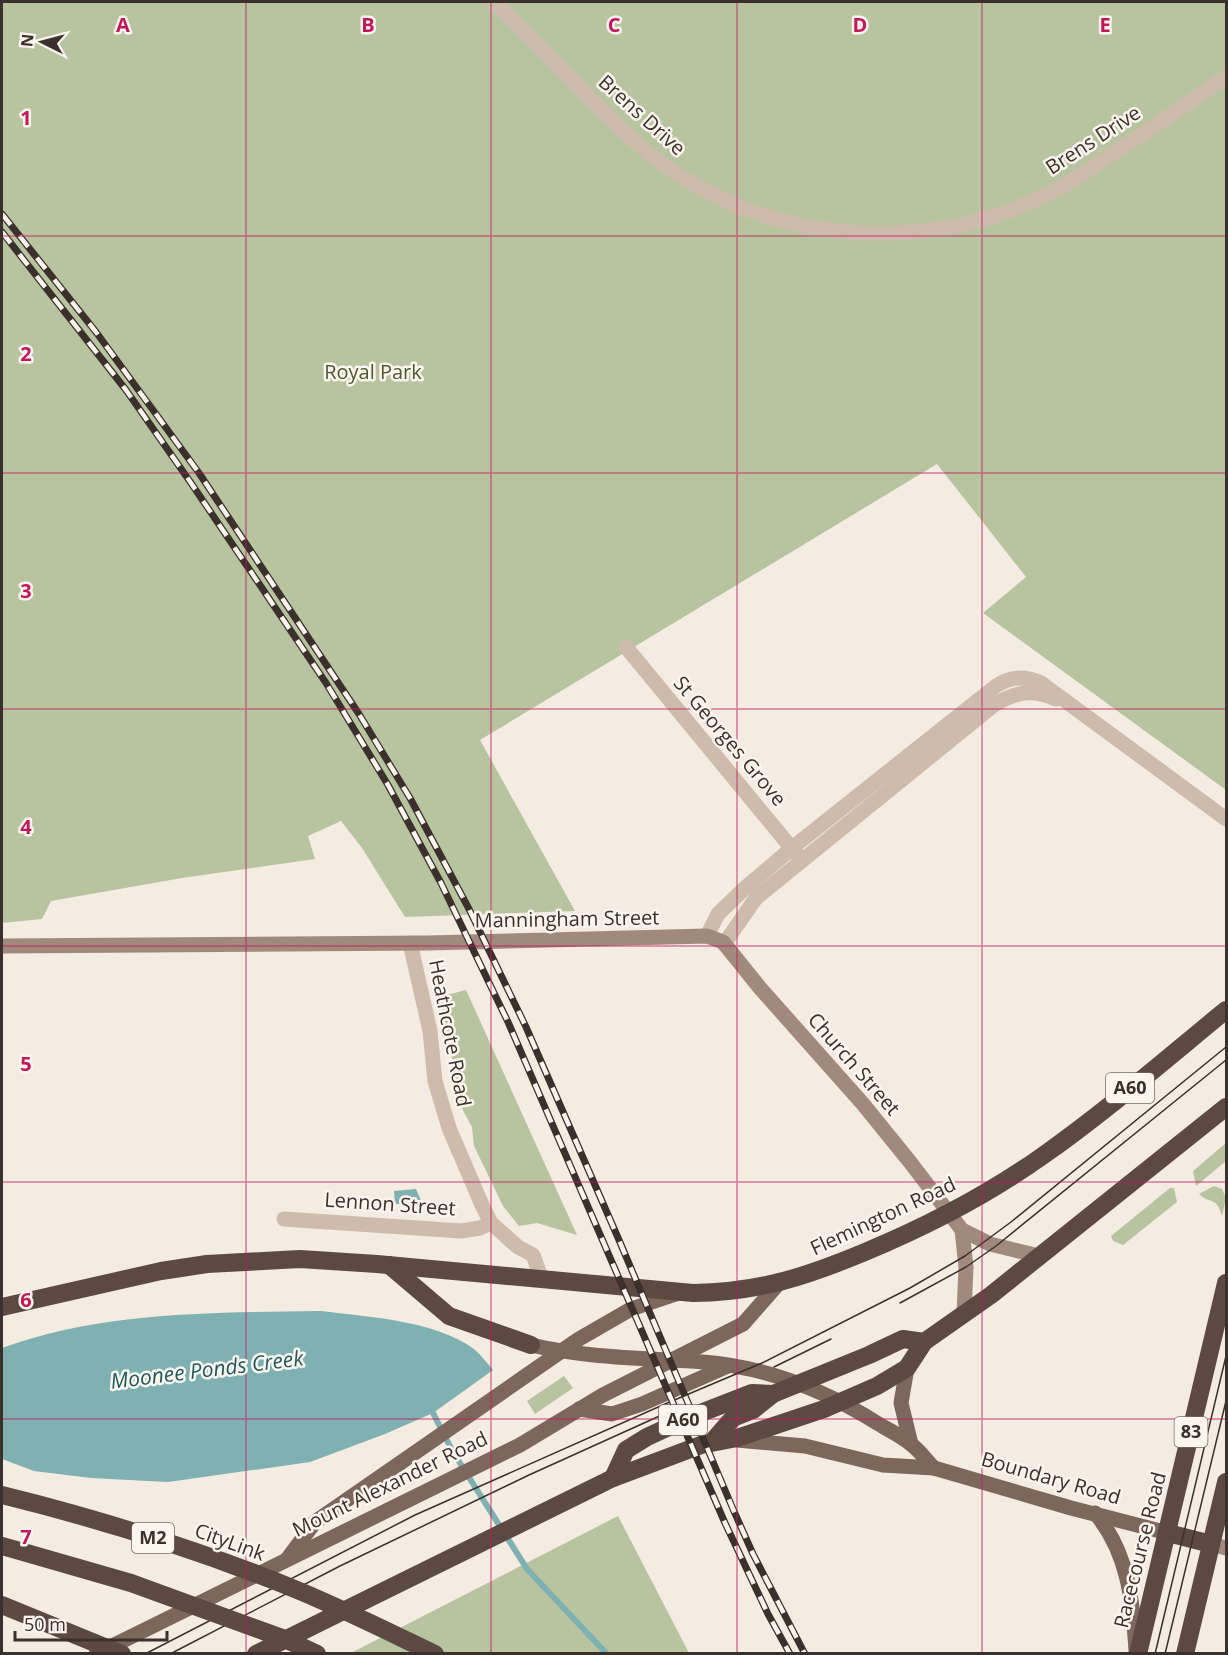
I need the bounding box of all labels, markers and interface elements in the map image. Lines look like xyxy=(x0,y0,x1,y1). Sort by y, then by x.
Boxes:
text: A xyxy=(116,11,130,38)
text: B xyxy=(361,11,375,38)
text: C xyxy=(608,11,621,38)
text: D xyxy=(853,11,867,38)
text: E xyxy=(1099,11,1111,38)
north arrow xyxy=(12,12,72,72)
text: N xyxy=(15,33,39,48)
street label: Brens Drive xyxy=(593,68,692,161)
street label: Brens Drive xyxy=(1040,99,1145,180)
text: 1 xyxy=(20,104,32,131)
text: 2 xyxy=(20,340,32,367)
park label: Royal Park xyxy=(324,358,422,385)
text: 3 xyxy=(20,577,32,604)
street label: St Georges Grove xyxy=(668,670,793,811)
text: 4 xyxy=(20,813,32,840)
street label: Manningham Street xyxy=(474,903,660,934)
street label: Heathcote Road xyxy=(423,957,478,1109)
street label: Church Street xyxy=(802,1006,907,1121)
text: 5 xyxy=(20,1050,32,1077)
road number: A60 xyxy=(1106,1073,1154,1103)
street label: Flemington Road xyxy=(806,1170,960,1261)
street label: Lennon Street xyxy=(323,1185,457,1222)
text: 6 xyxy=(20,1286,32,1313)
water label: Moonee Ponds Creek xyxy=(109,1343,306,1395)
road number: A60 xyxy=(659,1405,707,1435)
road number: 83 xyxy=(1174,1417,1208,1447)
street label: Mount Alexander Road xyxy=(288,1424,492,1543)
street label: Boundary Road xyxy=(978,1445,1124,1510)
street label: Racecourse Road xyxy=(1107,1469,1172,1631)
street label: CityLink xyxy=(191,1516,270,1567)
text: 7 xyxy=(20,1523,32,1550)
road number: M2 xyxy=(132,1523,174,1553)
scale bar xyxy=(15,1604,166,1642)
text: 50 m xyxy=(24,1612,66,1636)

